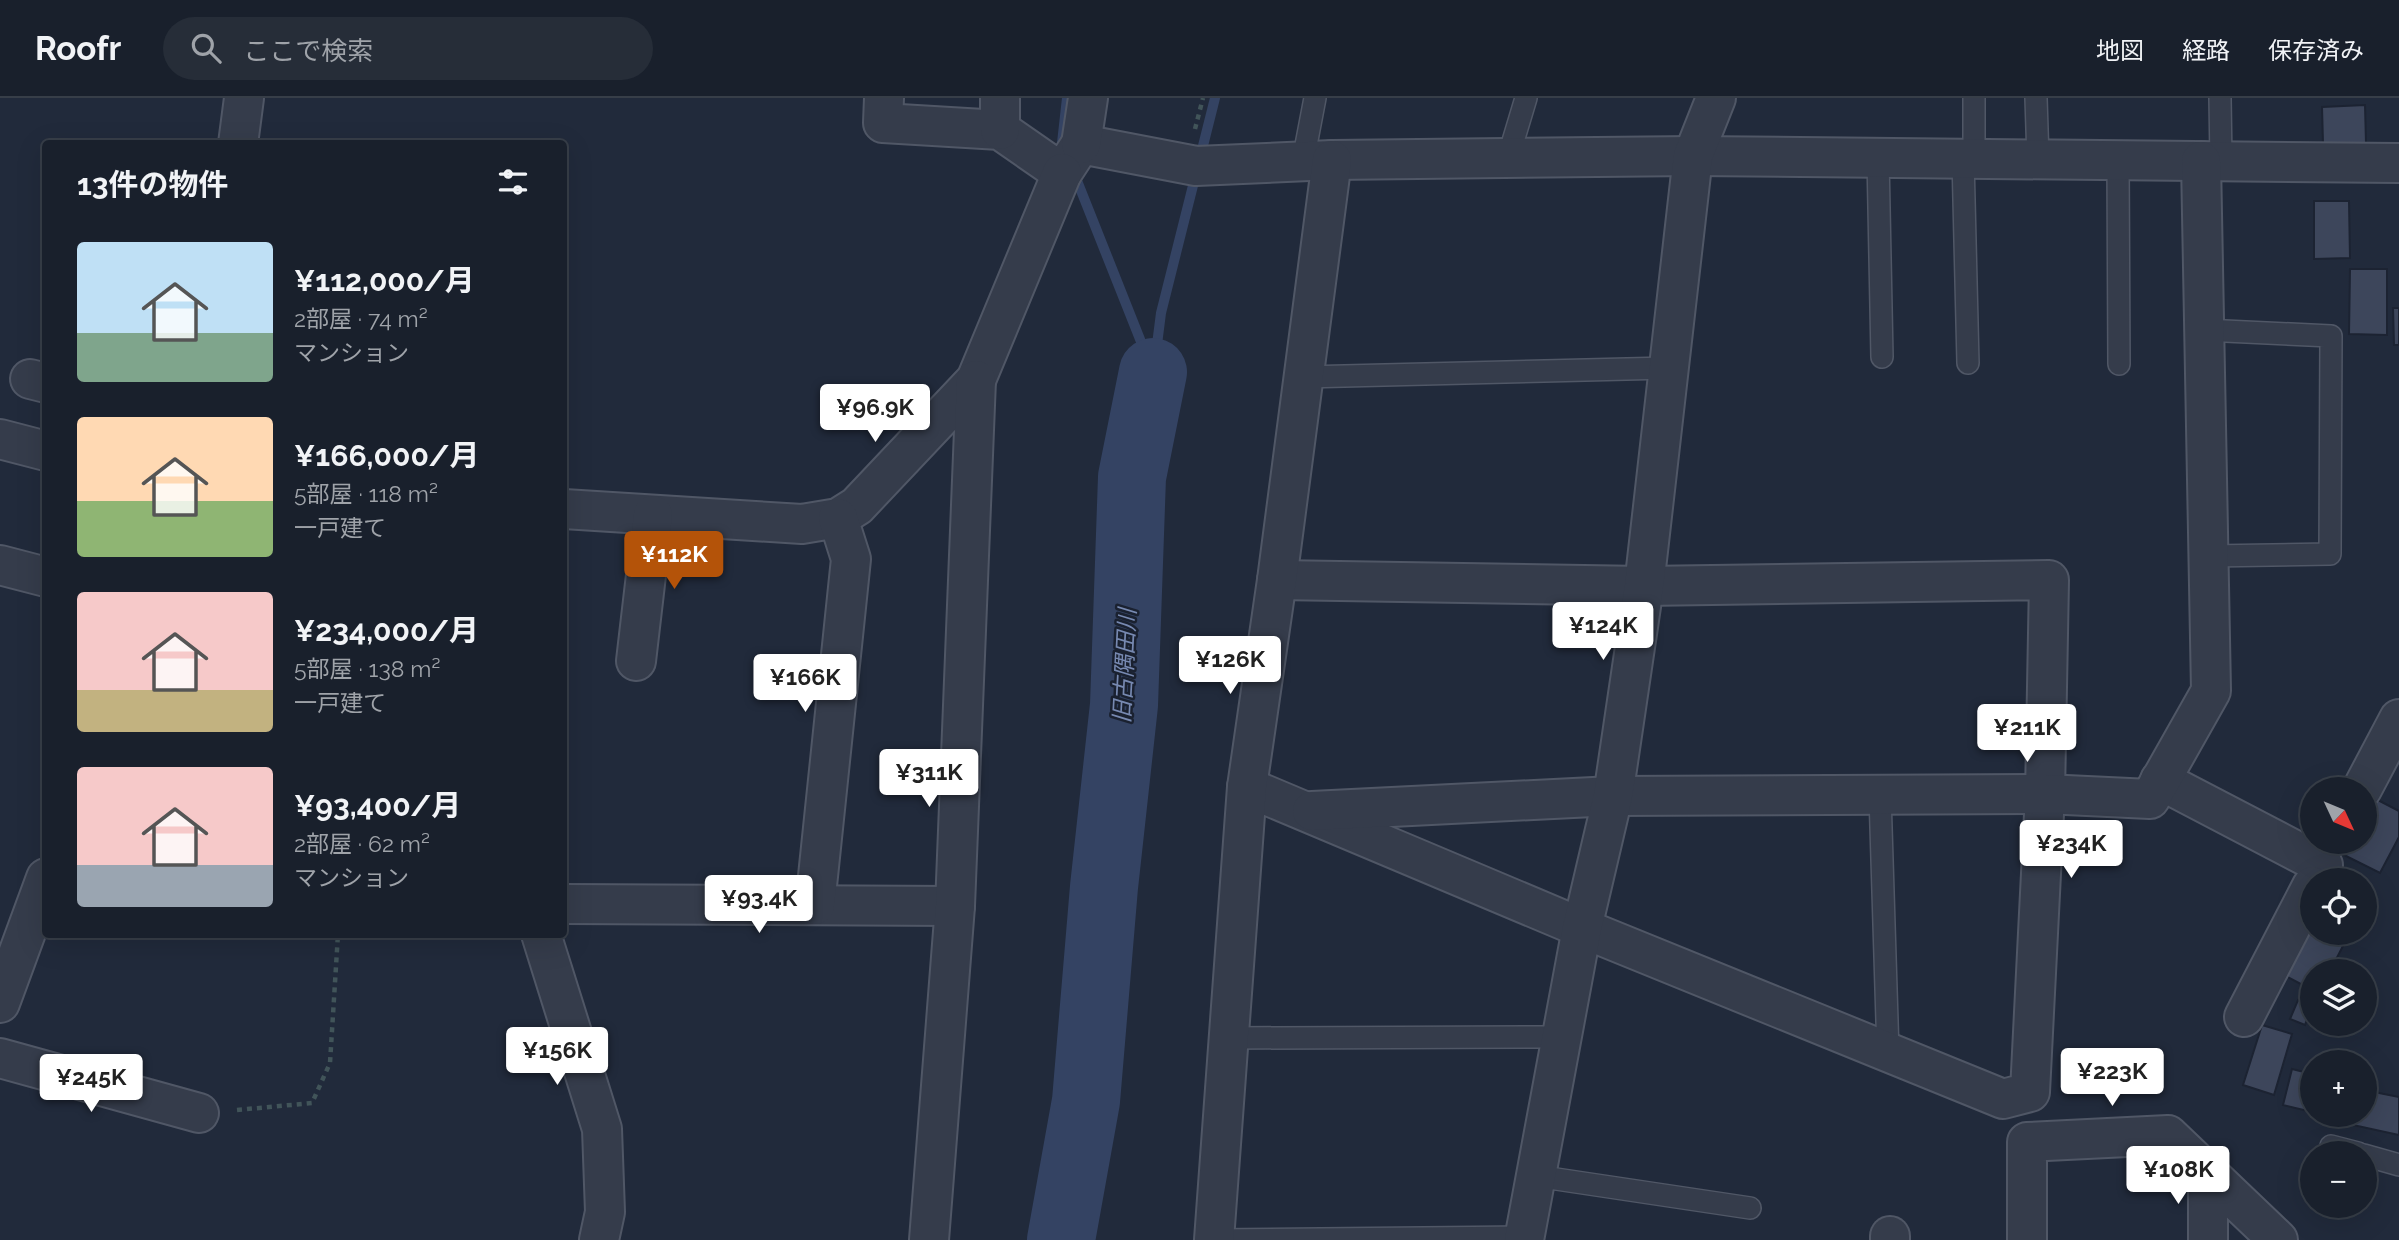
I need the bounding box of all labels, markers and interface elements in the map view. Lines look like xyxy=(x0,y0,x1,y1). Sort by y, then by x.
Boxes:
search box xyxy=(163,17,653,80)
text: Roofr xyxy=(35,29,121,68)
icon: search xyxy=(187,29,225,67)
text: ここで検索 xyxy=(243,36,373,66)
text: 地図 xyxy=(2096,36,2144,65)
text: 経路 xyxy=(2182,36,2230,65)
text: 保存済み xyxy=(2268,36,2364,65)
icon: filters xyxy=(494,163,532,201)
text: 13件の物件 xyxy=(77,167,229,202)
text: ¥112,000/月 xyxy=(294,263,475,298)
icon: home xyxy=(133,270,217,354)
text: 2部屋 · 74 m² xyxy=(294,305,428,332)
text: マンション xyxy=(294,339,409,366)
pin: ¥96.9K xyxy=(818,384,932,444)
text: ¥96.9K xyxy=(836,393,914,420)
text: ¥166,000/月 xyxy=(294,438,479,473)
icon: home xyxy=(133,445,217,529)
text: 5部屋 · 118 m² xyxy=(294,480,438,507)
text: 一戸建て xyxy=(294,514,386,541)
pin: ¥112K xyxy=(625,532,723,591)
text: ¥112K xyxy=(640,540,708,567)
pin: ¥124K xyxy=(1554,602,1652,662)
water label: 旧古隅田川 xyxy=(1108,605,1141,724)
text: ¥124K xyxy=(1568,611,1638,638)
text: ¥234,000/月 xyxy=(294,613,479,648)
icon: home xyxy=(133,620,217,704)
pin: ¥126K xyxy=(1181,636,1279,696)
text: ¥126K xyxy=(1195,645,1265,672)
pin: ¥166K xyxy=(756,654,854,714)
text: 5部屋 · 138 m² xyxy=(294,655,440,682)
text: ¥166K xyxy=(769,663,841,690)
text: 一戸建て xyxy=(294,689,386,716)
pin: ¥211K xyxy=(1978,704,2076,764)
text: ¥211K xyxy=(1993,713,2061,740)
pin: ¥311K xyxy=(880,750,978,809)
text: ¥311K xyxy=(895,758,963,785)
north arrow xyxy=(2300,777,2376,854)
map controls xyxy=(2300,777,2377,1218)
text: ¥93,400/月 xyxy=(294,788,461,823)
icon: home xyxy=(133,795,217,879)
pin: ¥234K xyxy=(2022,820,2120,880)
text: ¥234K xyxy=(2036,829,2106,856)
text: 2部屋 · 62 m² xyxy=(294,830,430,857)
text: マンション xyxy=(294,864,409,891)
button: locate xyxy=(2300,868,2377,945)
pin: ¥93.4K xyxy=(702,876,816,935)
text: ¥93.4K xyxy=(721,884,797,911)
button: layers xyxy=(2300,959,2377,1036)
pin: ¥156K xyxy=(508,1028,606,1087)
text: ¥156K xyxy=(522,1036,592,1063)
pin: ¥223K xyxy=(2063,1048,2161,1108)
button: + xyxy=(2300,1050,2377,1127)
pin: ¥245K xyxy=(42,1054,140,1114)
text: ¥223K xyxy=(2077,1057,2147,1084)
text: ¥245K xyxy=(56,1063,126,1090)
button: − xyxy=(2300,1141,2377,1218)
pin: ¥108K xyxy=(2129,1146,2227,1206)
text: ¥108K xyxy=(2142,1155,2214,1182)

